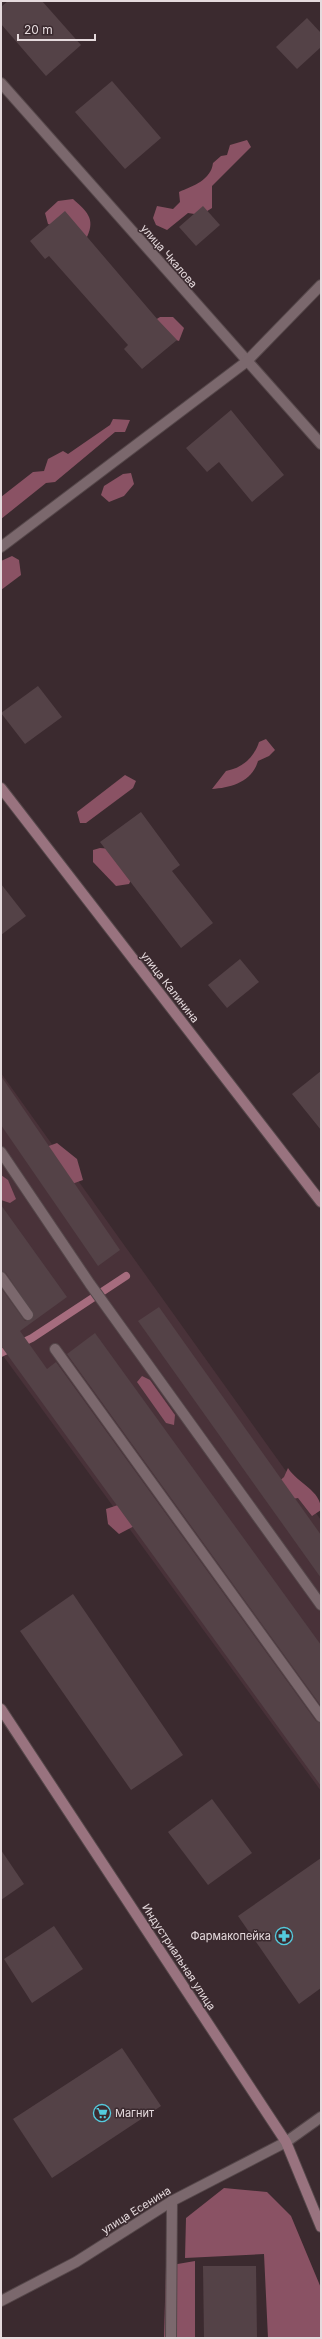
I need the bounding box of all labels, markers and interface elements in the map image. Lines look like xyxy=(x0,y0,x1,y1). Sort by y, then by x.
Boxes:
scale bar xyxy=(18,16,95,42)
text: 20 m xyxy=(24,22,53,37)
street label: улица Чкалова xyxy=(138,221,200,291)
street label: улица Калинина xyxy=(138,949,202,1025)
street label: Индустриальная улица xyxy=(139,1901,219,2013)
pharmacy icon: Фармакопейка xyxy=(274,1926,294,1946)
place label: Фармакопейка xyxy=(190,1929,271,1943)
supermarket icon: Магнит xyxy=(92,2103,112,2123)
place label: Магнит xyxy=(115,2106,155,2120)
street label: улица Есенина xyxy=(99,2183,173,2237)

